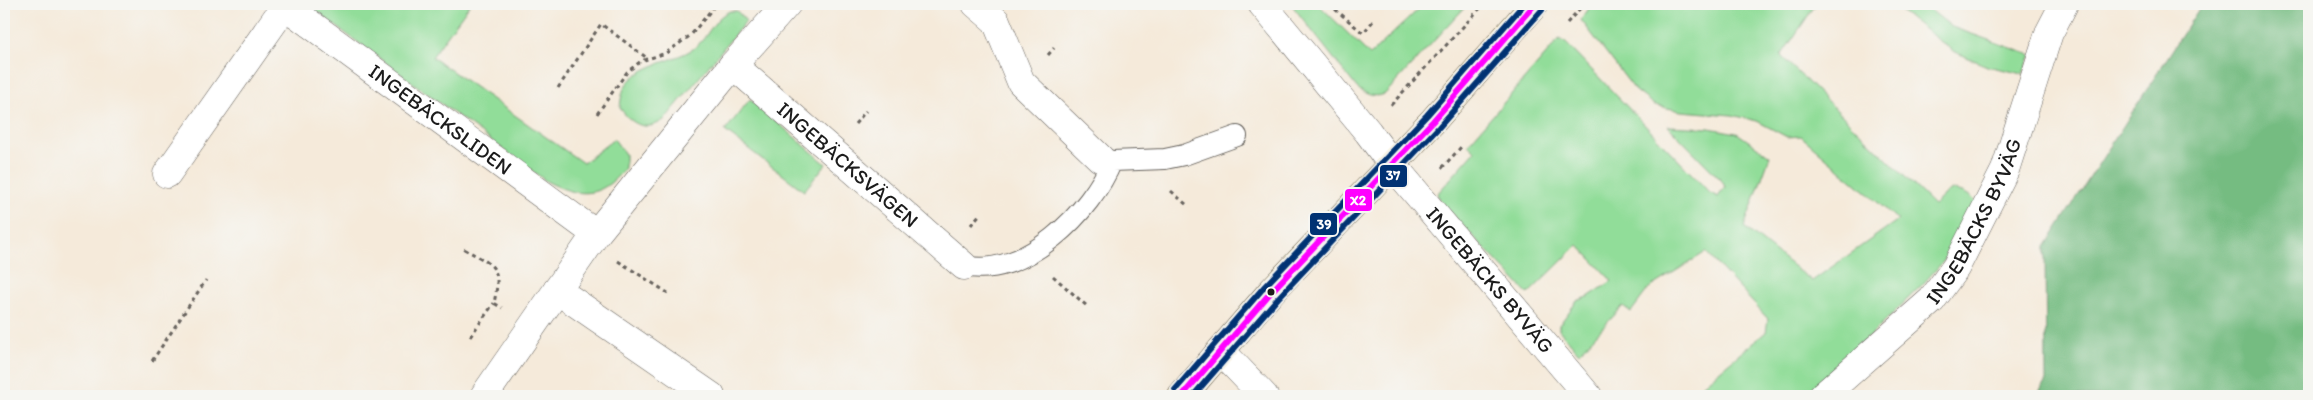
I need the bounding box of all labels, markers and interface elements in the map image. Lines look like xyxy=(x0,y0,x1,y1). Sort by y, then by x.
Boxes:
street label: INGEBÄCKSLIDEN xyxy=(364,58,517,180)
street label: INGEBÄCKSVÄGEN xyxy=(772,96,924,233)
street label: INGEBÄCKS BYVÄG xyxy=(1920,135,2026,309)
line badge: 37 xyxy=(1379,164,1408,188)
text: 37 xyxy=(1386,167,1400,184)
line badge: X2 xyxy=(1344,188,1373,212)
text: X2 xyxy=(1350,192,1367,209)
street label: INGEBÄCKS BYVÄG xyxy=(1421,201,1559,358)
line badge: 39 xyxy=(1309,212,1338,236)
text: 39 xyxy=(1317,216,1331,233)
unlabelled marker xyxy=(1266,287,1276,297)

